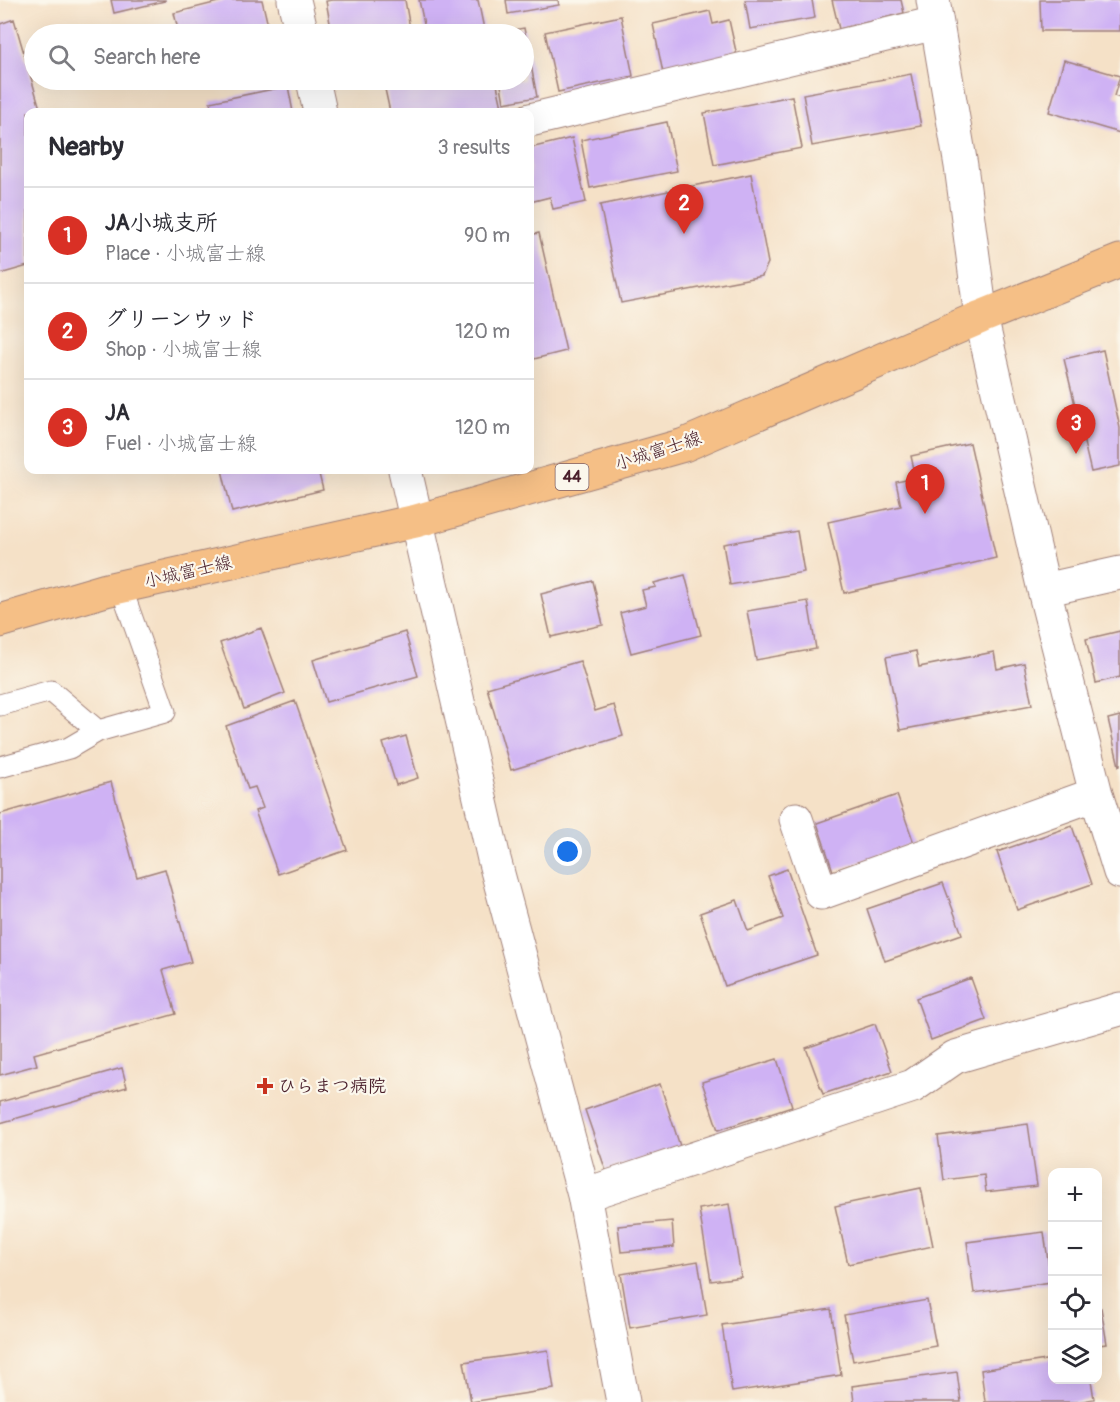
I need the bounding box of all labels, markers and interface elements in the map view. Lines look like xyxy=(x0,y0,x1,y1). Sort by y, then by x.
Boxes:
search box xyxy=(24,24,534,90)
icon: search xyxy=(45,41,78,74)
text: Search here xyxy=(93,43,200,71)
text: Nearby xyxy=(48,131,124,163)
text: 3 results xyxy=(438,135,510,160)
pin: 2 xyxy=(664,184,704,234)
text: JA小城支所 xyxy=(105,209,218,237)
text: 1 xyxy=(64,223,71,248)
text: 90 m xyxy=(464,223,510,248)
text: Place · 小城富士線 xyxy=(105,241,265,266)
text: グリーンウッド xyxy=(105,305,258,333)
text: 2 xyxy=(62,319,73,344)
text: 120 m xyxy=(455,319,510,344)
text: Shop · 小城富士線 xyxy=(105,337,262,362)
text: JA xyxy=(105,399,130,427)
pin: 3 xyxy=(1056,404,1096,454)
text: 3 xyxy=(62,415,73,440)
text: 120 m xyxy=(455,415,510,440)
street label: 小城富士線 xyxy=(612,426,704,476)
text: Fuel · 小城富士線 xyxy=(105,431,257,456)
road number: 44 xyxy=(556,464,588,490)
pin: 1 xyxy=(906,464,944,514)
street label: 小城富士線 xyxy=(142,551,234,593)
your location xyxy=(553,837,582,866)
place label: ひらまつ病院 xyxy=(278,1075,386,1098)
marker: ひらまつ病院 xyxy=(256,1077,274,1095)
map controls xyxy=(1048,1168,1102,1384)
button: + xyxy=(1048,1168,1102,1222)
button: − xyxy=(1048,1222,1102,1276)
button: locate xyxy=(1048,1276,1102,1330)
button: layers xyxy=(1048,1330,1102,1384)

